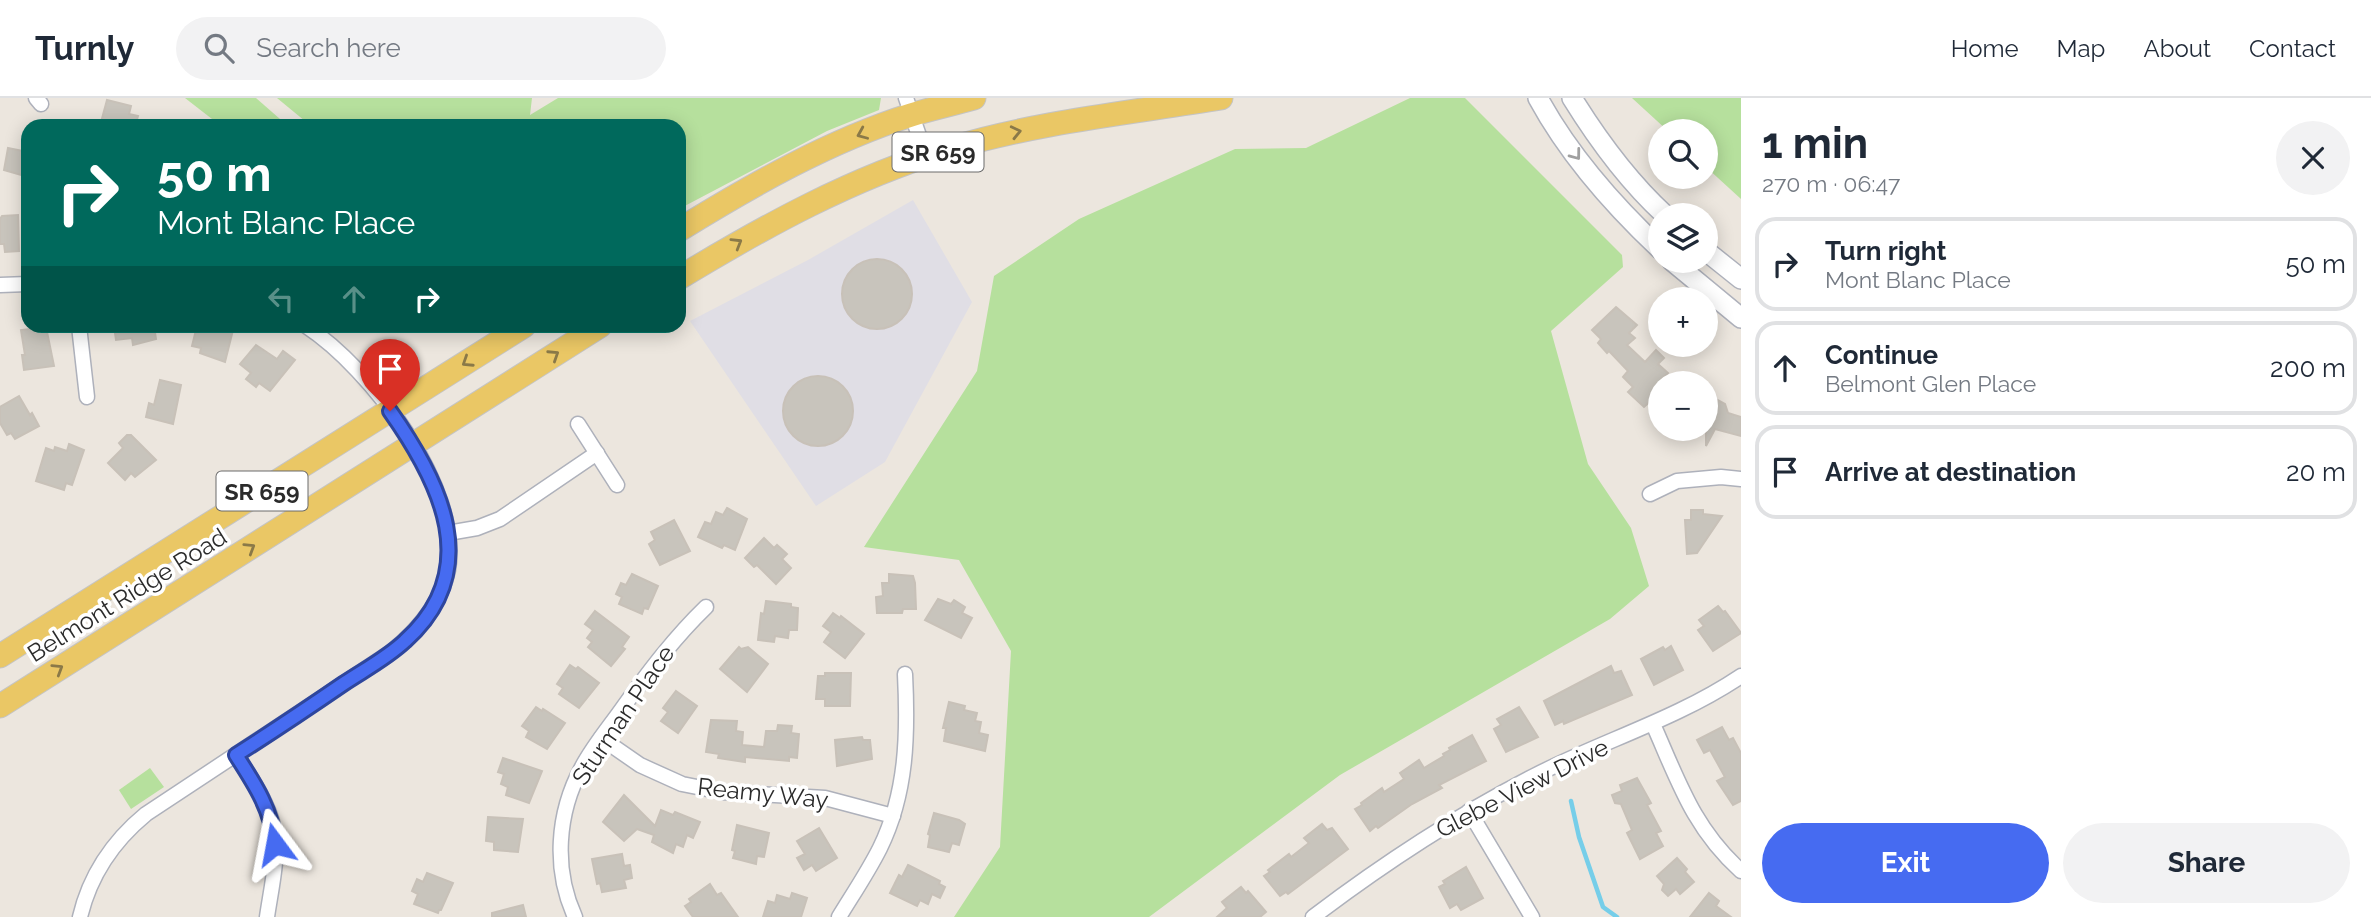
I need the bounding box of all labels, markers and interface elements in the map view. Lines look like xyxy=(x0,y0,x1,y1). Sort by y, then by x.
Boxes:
search box xyxy=(176,17,666,80)
text: Turnly xyxy=(35,29,134,68)
icon: search xyxy=(200,29,238,67)
text: Search here xyxy=(256,33,401,63)
text: Home xyxy=(1951,34,2019,63)
text: Map xyxy=(2057,34,2105,63)
text: About xyxy=(2143,34,2211,63)
text: Contact xyxy=(2249,34,2336,63)
map controls xyxy=(1648,119,1718,441)
button: search xyxy=(1648,119,1718,189)
text: 1 min xyxy=(1762,119,1868,168)
button: close xyxy=(2276,121,2350,195)
one-way arrow xyxy=(1010,125,1022,140)
one-way arrow xyxy=(857,126,869,140)
road number: SR 659 xyxy=(892,132,984,172)
text: 50 m xyxy=(157,145,272,202)
icon: right xyxy=(42,147,133,238)
one-way arrow xyxy=(1568,147,1580,160)
text: 270 m · 06:47 xyxy=(1762,170,1900,197)
button: layers xyxy=(1648,203,1718,273)
text: Mont Blanc Place xyxy=(157,204,415,241)
text: Turn right xyxy=(1825,236,1946,266)
one-way arrow xyxy=(730,238,743,251)
icon: right xyxy=(1766,245,1804,283)
text: 50 m xyxy=(2285,249,2346,279)
text: Mont Blanc Place xyxy=(1825,266,2011,293)
icon: left xyxy=(262,280,300,318)
icon: ahead xyxy=(335,280,373,318)
icon: right xyxy=(408,280,446,318)
button: + xyxy=(1648,287,1718,357)
pin xyxy=(360,339,420,411)
text: Continue xyxy=(1825,340,1938,370)
icon: ahead xyxy=(1766,349,1804,387)
icon: arrive xyxy=(371,350,409,388)
one-way arrow xyxy=(546,351,559,363)
text: 200 m xyxy=(2270,353,2346,383)
one-way arrow xyxy=(461,354,474,367)
text: Belmont Glen Place xyxy=(1825,370,2036,397)
button: − xyxy=(1648,371,1718,441)
icon: arrive xyxy=(1766,453,1804,491)
text: Arrive at destination xyxy=(1825,457,2076,487)
text: 20 m xyxy=(2286,457,2346,487)
road number: SR 659 xyxy=(216,472,308,510)
street label: Belmont Ridge Road xyxy=(22,522,232,668)
one-way arrow xyxy=(243,544,256,557)
street label: Sturman Place xyxy=(566,640,680,790)
one-way arrow xyxy=(50,665,63,678)
street label: Glebe View Drive xyxy=(1431,732,1613,844)
street label: Reamy Way xyxy=(696,772,830,814)
position arrow xyxy=(238,807,312,881)
button: Exit xyxy=(1762,823,2049,903)
button: Share xyxy=(2063,823,2350,903)

